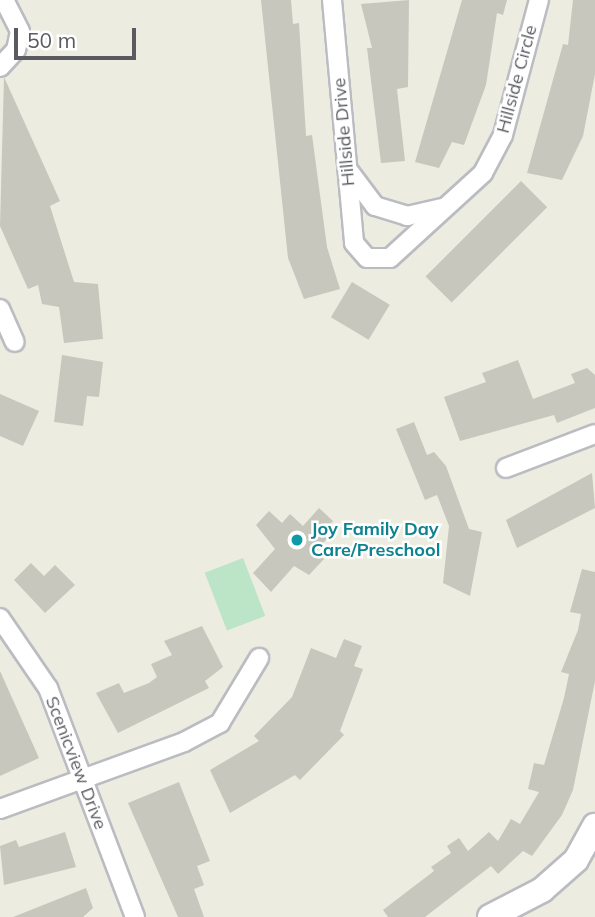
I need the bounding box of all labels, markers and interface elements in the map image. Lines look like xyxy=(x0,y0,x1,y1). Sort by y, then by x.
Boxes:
scale bar xyxy=(18,14,140,58)
street label: Hillside Circle xyxy=(492,23,542,135)
text: 50 m xyxy=(27,27,76,53)
street label: Hillside Drive xyxy=(329,77,359,187)
place label: Joy Family Day Care/Preschool xyxy=(311,519,440,562)
marker: Joy Family Day Care/Preschool xyxy=(289,532,305,548)
street label: Scenicview Drive xyxy=(41,693,111,833)

